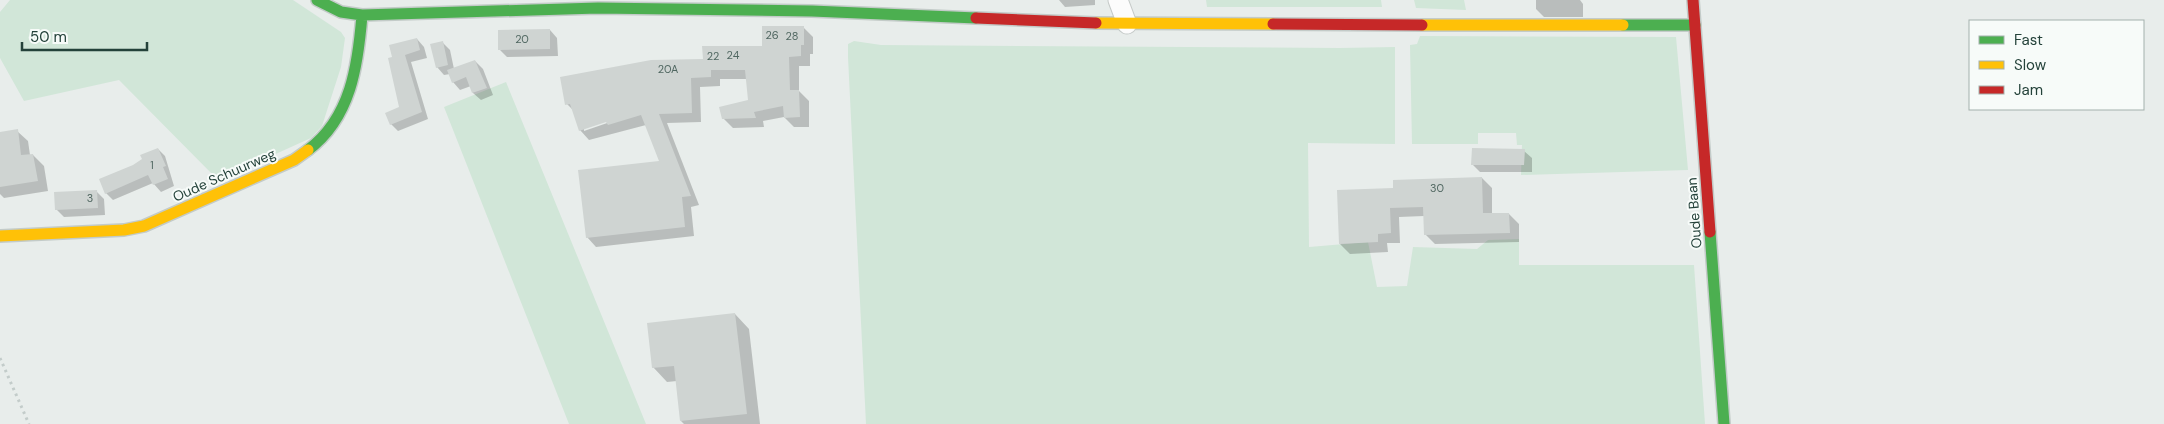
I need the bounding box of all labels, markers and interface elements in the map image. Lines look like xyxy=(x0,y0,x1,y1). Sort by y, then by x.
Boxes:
scale bar xyxy=(22,20,148,52)
legend xyxy=(1969,20,2144,110)
text: 50 m xyxy=(30,27,67,47)
house number: 26 xyxy=(765,28,779,42)
house number: 28 xyxy=(786,29,798,43)
text: Fast xyxy=(2014,30,2043,50)
house number: 20 xyxy=(515,32,529,46)
house number: 24 xyxy=(727,48,740,62)
house number: 22 xyxy=(707,49,719,63)
text: Slow xyxy=(2014,55,2047,75)
house number: 20A xyxy=(658,62,678,76)
text: Jam xyxy=(2014,80,2043,100)
street label: Oude Schuurweg xyxy=(170,144,278,206)
house number: 1 xyxy=(150,158,154,172)
street label: Oude Baan xyxy=(1683,177,1705,249)
house number: 30 xyxy=(1430,181,1444,195)
house number: 3 xyxy=(87,191,93,205)

